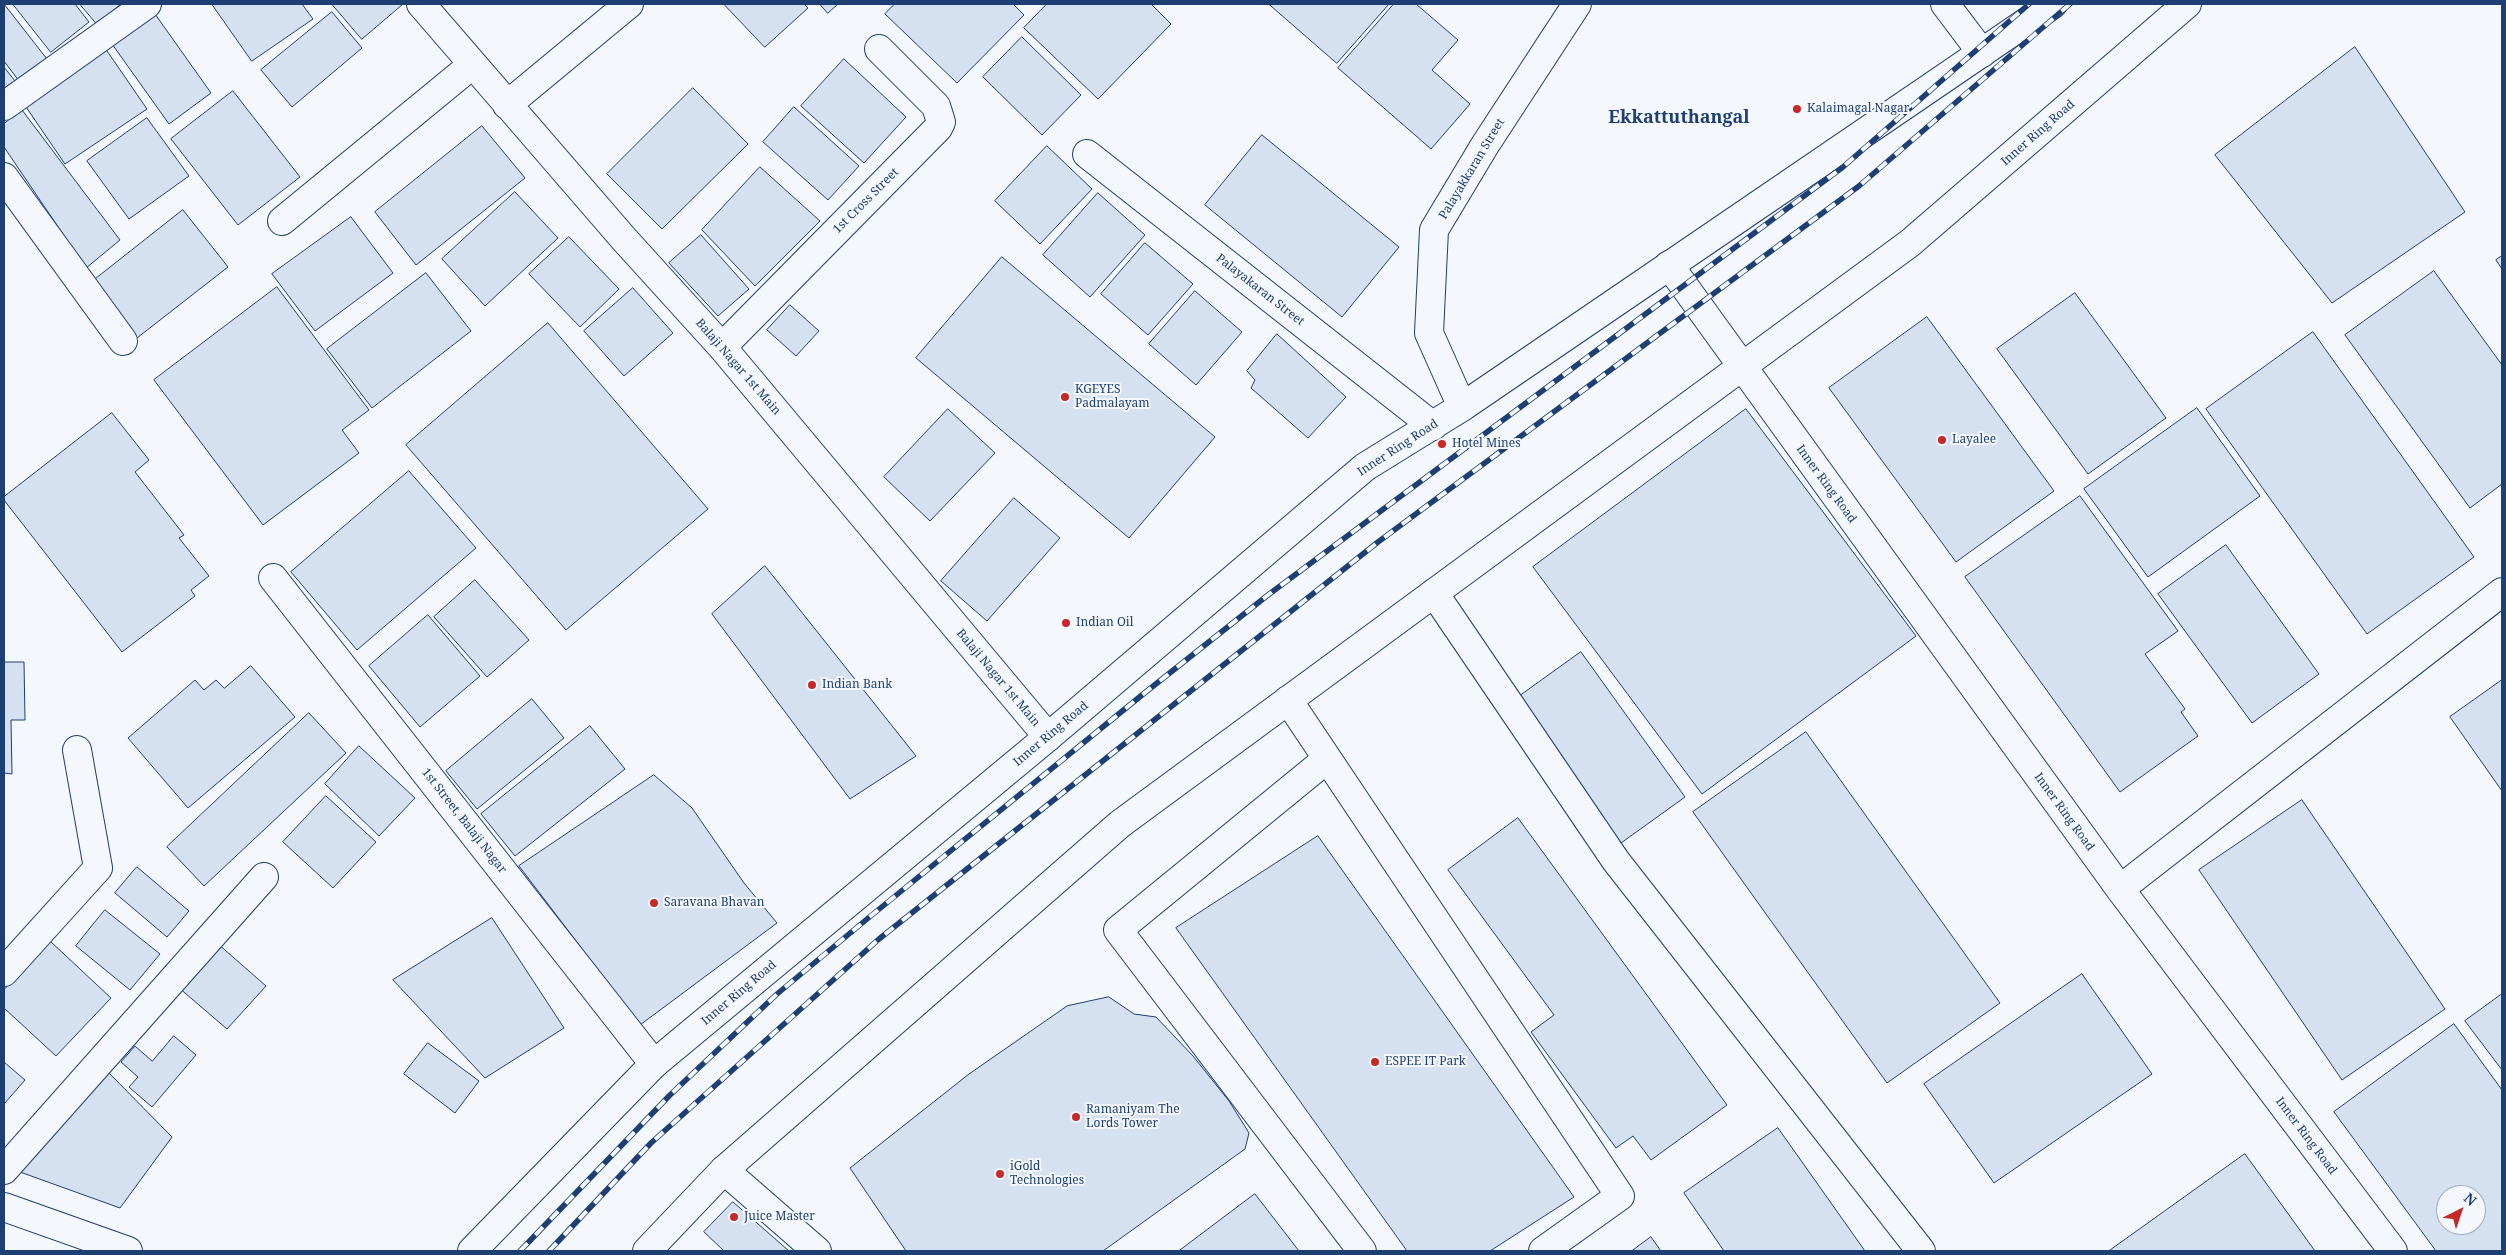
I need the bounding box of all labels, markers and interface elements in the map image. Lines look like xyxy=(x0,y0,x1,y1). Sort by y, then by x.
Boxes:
street label: Inner Ring Road xyxy=(1998,97,2078,169)
place label: Kalaimagal Nagar xyxy=(1807,102,1909,116)
marker: Kalaimagal Nagar xyxy=(1791,103,1803,115)
district label: Ekkattuthangal xyxy=(1608,107,1750,129)
street label: Palayakkaran Street xyxy=(1436,116,1508,222)
street label: 1st Cross Street xyxy=(830,165,902,237)
street label: Palayakaran Street xyxy=(1213,251,1307,329)
street label: Balaji Nagar 1st Main xyxy=(692,316,784,418)
place label: KGEYES Padmalayam xyxy=(1075,383,1150,411)
marker: KGEYES Padmalayam xyxy=(1059,391,1071,403)
street label: Inner Ring Road xyxy=(1355,417,1441,479)
place label: Layalee xyxy=(1952,433,1996,447)
marker: Layalee xyxy=(1936,434,1948,446)
place label: Hotel Mines xyxy=(1452,437,1521,451)
marker: Hotel Mines xyxy=(1436,438,1448,450)
street label: Inner Ring Road xyxy=(1793,442,1859,526)
place label: Indian Oil xyxy=(1076,616,1133,630)
marker: Indian Oil xyxy=(1060,617,1072,629)
street label: Balaji Nagar 1st Main xyxy=(953,626,1043,730)
place label: Indian Bank xyxy=(822,678,892,692)
marker: Indian Bank xyxy=(806,679,818,691)
street label: Inner Ring Road xyxy=(1011,699,1091,769)
street label: 1st Street, Balaji Nagar xyxy=(418,766,510,876)
street label: Inner Ring Road xyxy=(2031,770,2097,854)
place label: Saravana Bhavan xyxy=(664,896,764,910)
marker: Saravana Bhavan xyxy=(648,897,660,909)
street label: Inner Ring Road xyxy=(699,958,779,1028)
place label: ESPEE IT Park xyxy=(1385,1055,1466,1069)
marker: ESPEE IT Park xyxy=(1369,1056,1381,1068)
street label: Inner Ring Road xyxy=(2272,1095,2340,1177)
place label: Ramaniyam The Lords Tower xyxy=(1086,1103,1180,1131)
marker: Ramaniyam The Lords Tower xyxy=(1070,1111,1082,1123)
place label: iGold Technologies xyxy=(1010,1160,1084,1188)
marker: iGold Technologies xyxy=(994,1168,1006,1180)
north arrow xyxy=(2436,1185,2486,1235)
text: N xyxy=(2460,1188,2481,1210)
place label: Juice Master xyxy=(744,1210,815,1224)
marker: Juice Master xyxy=(728,1211,740,1223)

